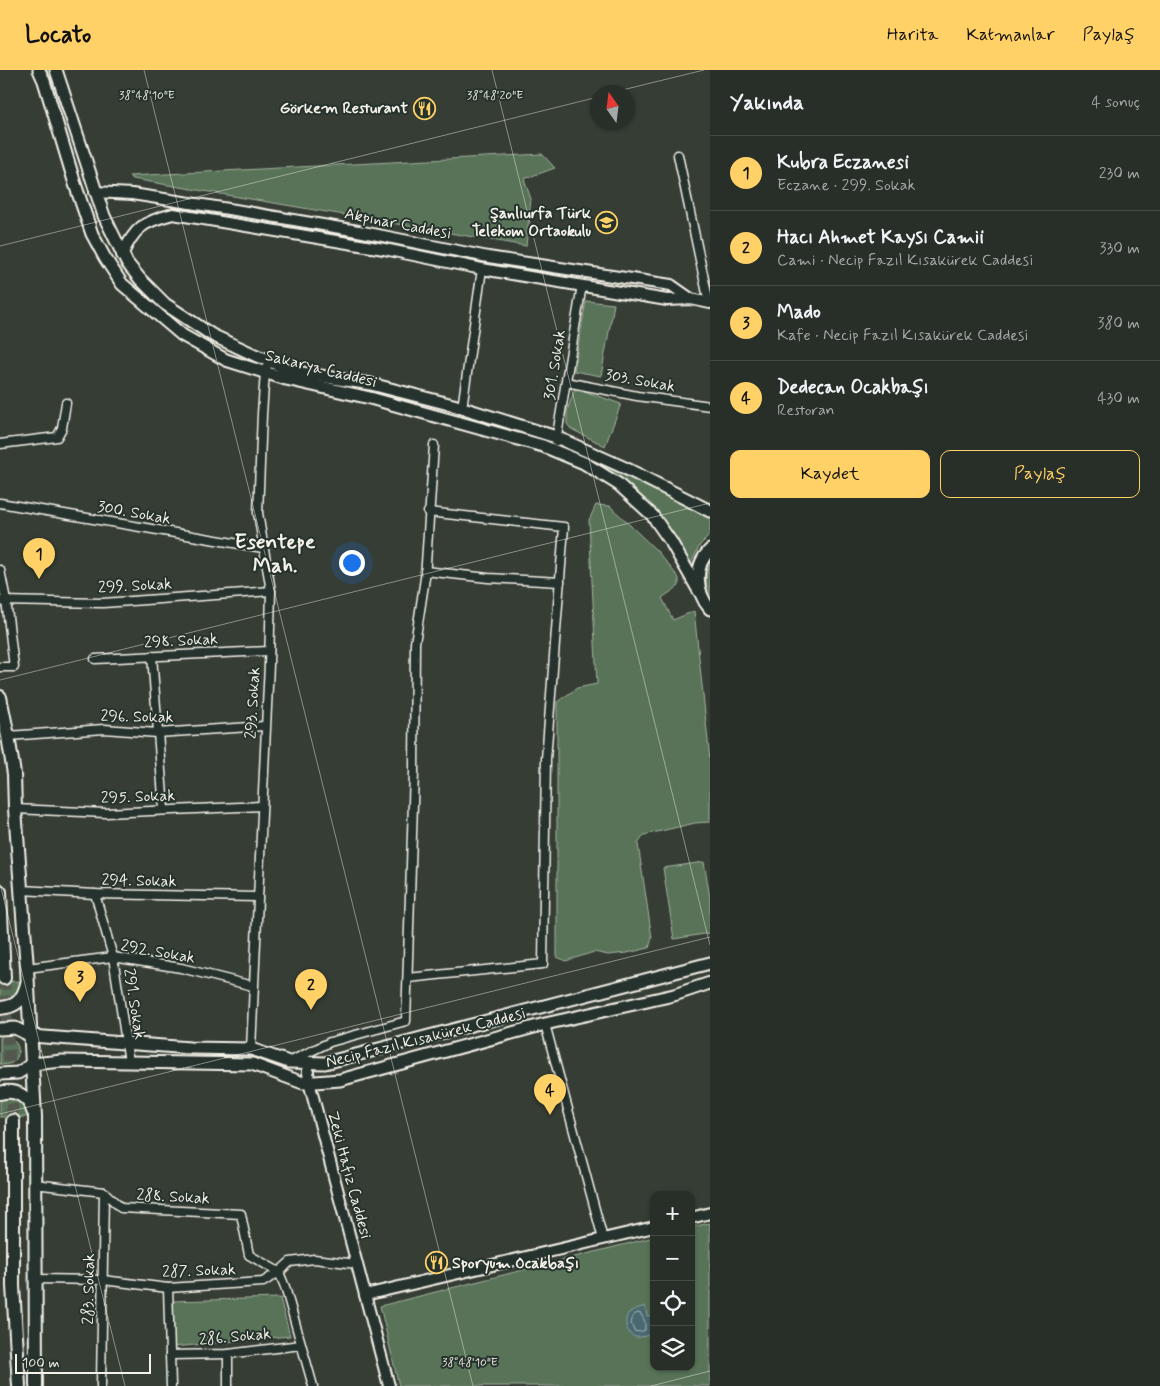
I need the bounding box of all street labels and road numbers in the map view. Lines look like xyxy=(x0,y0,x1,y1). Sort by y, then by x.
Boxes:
street label: Akpınar Caddesi xyxy=(343,203,453,245)
street label: 301. Sokak xyxy=(539,328,571,402)
street label: Sakarya Caddesi xyxy=(263,345,379,393)
street label: 303. Sokak xyxy=(603,364,677,398)
street label: 300. Sokak xyxy=(96,496,172,530)
street label: 299. Sokak xyxy=(98,574,173,598)
street label: 298. Sokak xyxy=(143,629,219,653)
street label: 293. Sokak xyxy=(241,666,265,740)
street label: 296. Sokak xyxy=(100,706,174,728)
street label: 295. Sokak xyxy=(100,785,176,809)
street label: 294. Sokak xyxy=(101,870,177,892)
street label: 292. Sokak xyxy=(119,935,197,969)
street label: 291. Sokak xyxy=(118,967,150,1041)
street label: Necip Fazıl Kısakürek Caddesi xyxy=(324,1003,528,1073)
street label: Zeki Hafız Caddesi xyxy=(322,1109,376,1241)
street label: 288. Sokak xyxy=(136,1185,210,1209)
street label: 283. Sokak xyxy=(78,1253,100,1325)
street label: 287. Sokak xyxy=(162,1259,236,1283)
street label: 286. Sokak xyxy=(198,1323,272,1351)

